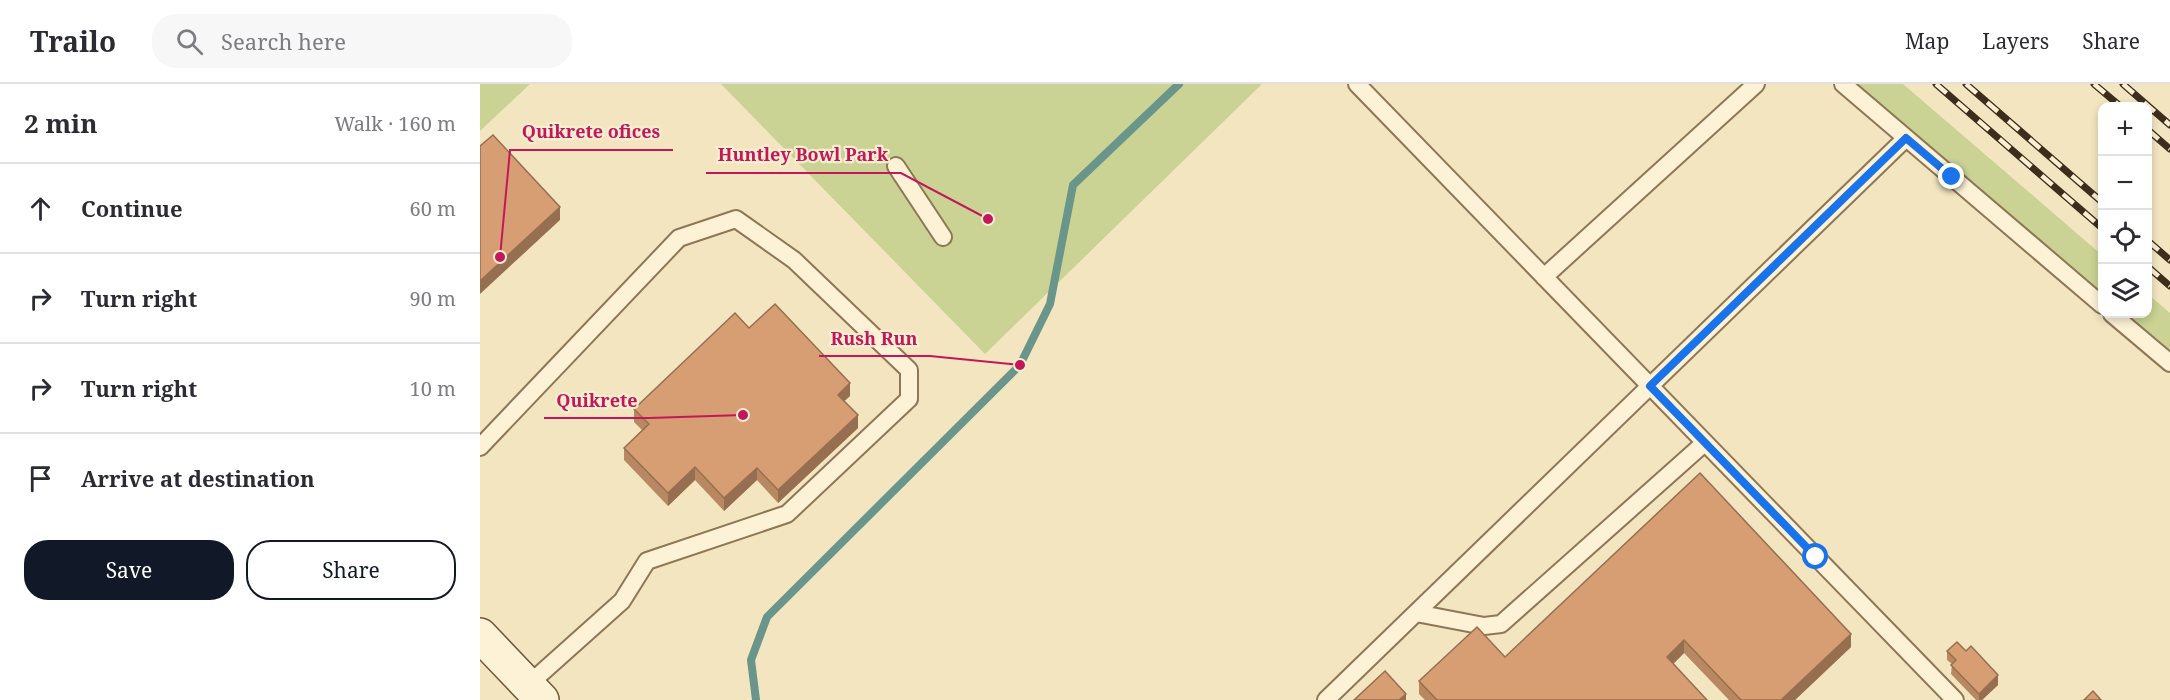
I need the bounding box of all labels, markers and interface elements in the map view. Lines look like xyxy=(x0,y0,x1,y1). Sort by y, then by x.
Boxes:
search box xyxy=(152,14,572,68)
text: Trailo xyxy=(30,22,116,60)
icon: search xyxy=(173,25,206,58)
text: Search here xyxy=(221,26,346,56)
text: Map xyxy=(1905,27,1949,55)
text: Layers xyxy=(1982,27,2049,55)
text: Share xyxy=(2082,27,2140,55)
map controls xyxy=(2098,102,2152,318)
button: + xyxy=(2098,102,2152,156)
text: 2 min xyxy=(24,105,98,141)
text: Walk · 160 m xyxy=(334,110,456,137)
callout: Quikrete ofices xyxy=(510,114,673,150)
text: Quikrete ofices xyxy=(522,119,661,143)
callout: Huntley Bowl Park xyxy=(706,137,901,173)
text: Huntley Bowl Park xyxy=(718,142,889,166)
button: − xyxy=(2098,156,2152,210)
route end xyxy=(1938,163,1964,189)
icon: ahead xyxy=(24,192,57,225)
text: Continue xyxy=(81,193,183,223)
text: 60 m xyxy=(410,195,456,222)
button: locate xyxy=(2098,210,2152,264)
button: layers xyxy=(2098,264,2152,318)
icon: right xyxy=(24,282,57,315)
text: Turn right xyxy=(81,283,197,313)
text: 90 m xyxy=(410,285,456,312)
callout: Rush Run xyxy=(819,320,930,356)
text: Rush Run xyxy=(831,326,918,350)
icon: right xyxy=(24,372,57,405)
text: Turn right xyxy=(81,373,197,403)
text: 10 m xyxy=(410,375,456,402)
callout: Quikrete xyxy=(544,382,649,418)
text: Quikrete xyxy=(556,388,638,412)
icon: arrive xyxy=(24,462,57,495)
text: Arrive at destination xyxy=(81,463,315,493)
button: Save xyxy=(24,540,234,600)
button: Share xyxy=(246,540,456,600)
route start xyxy=(1802,543,1828,569)

